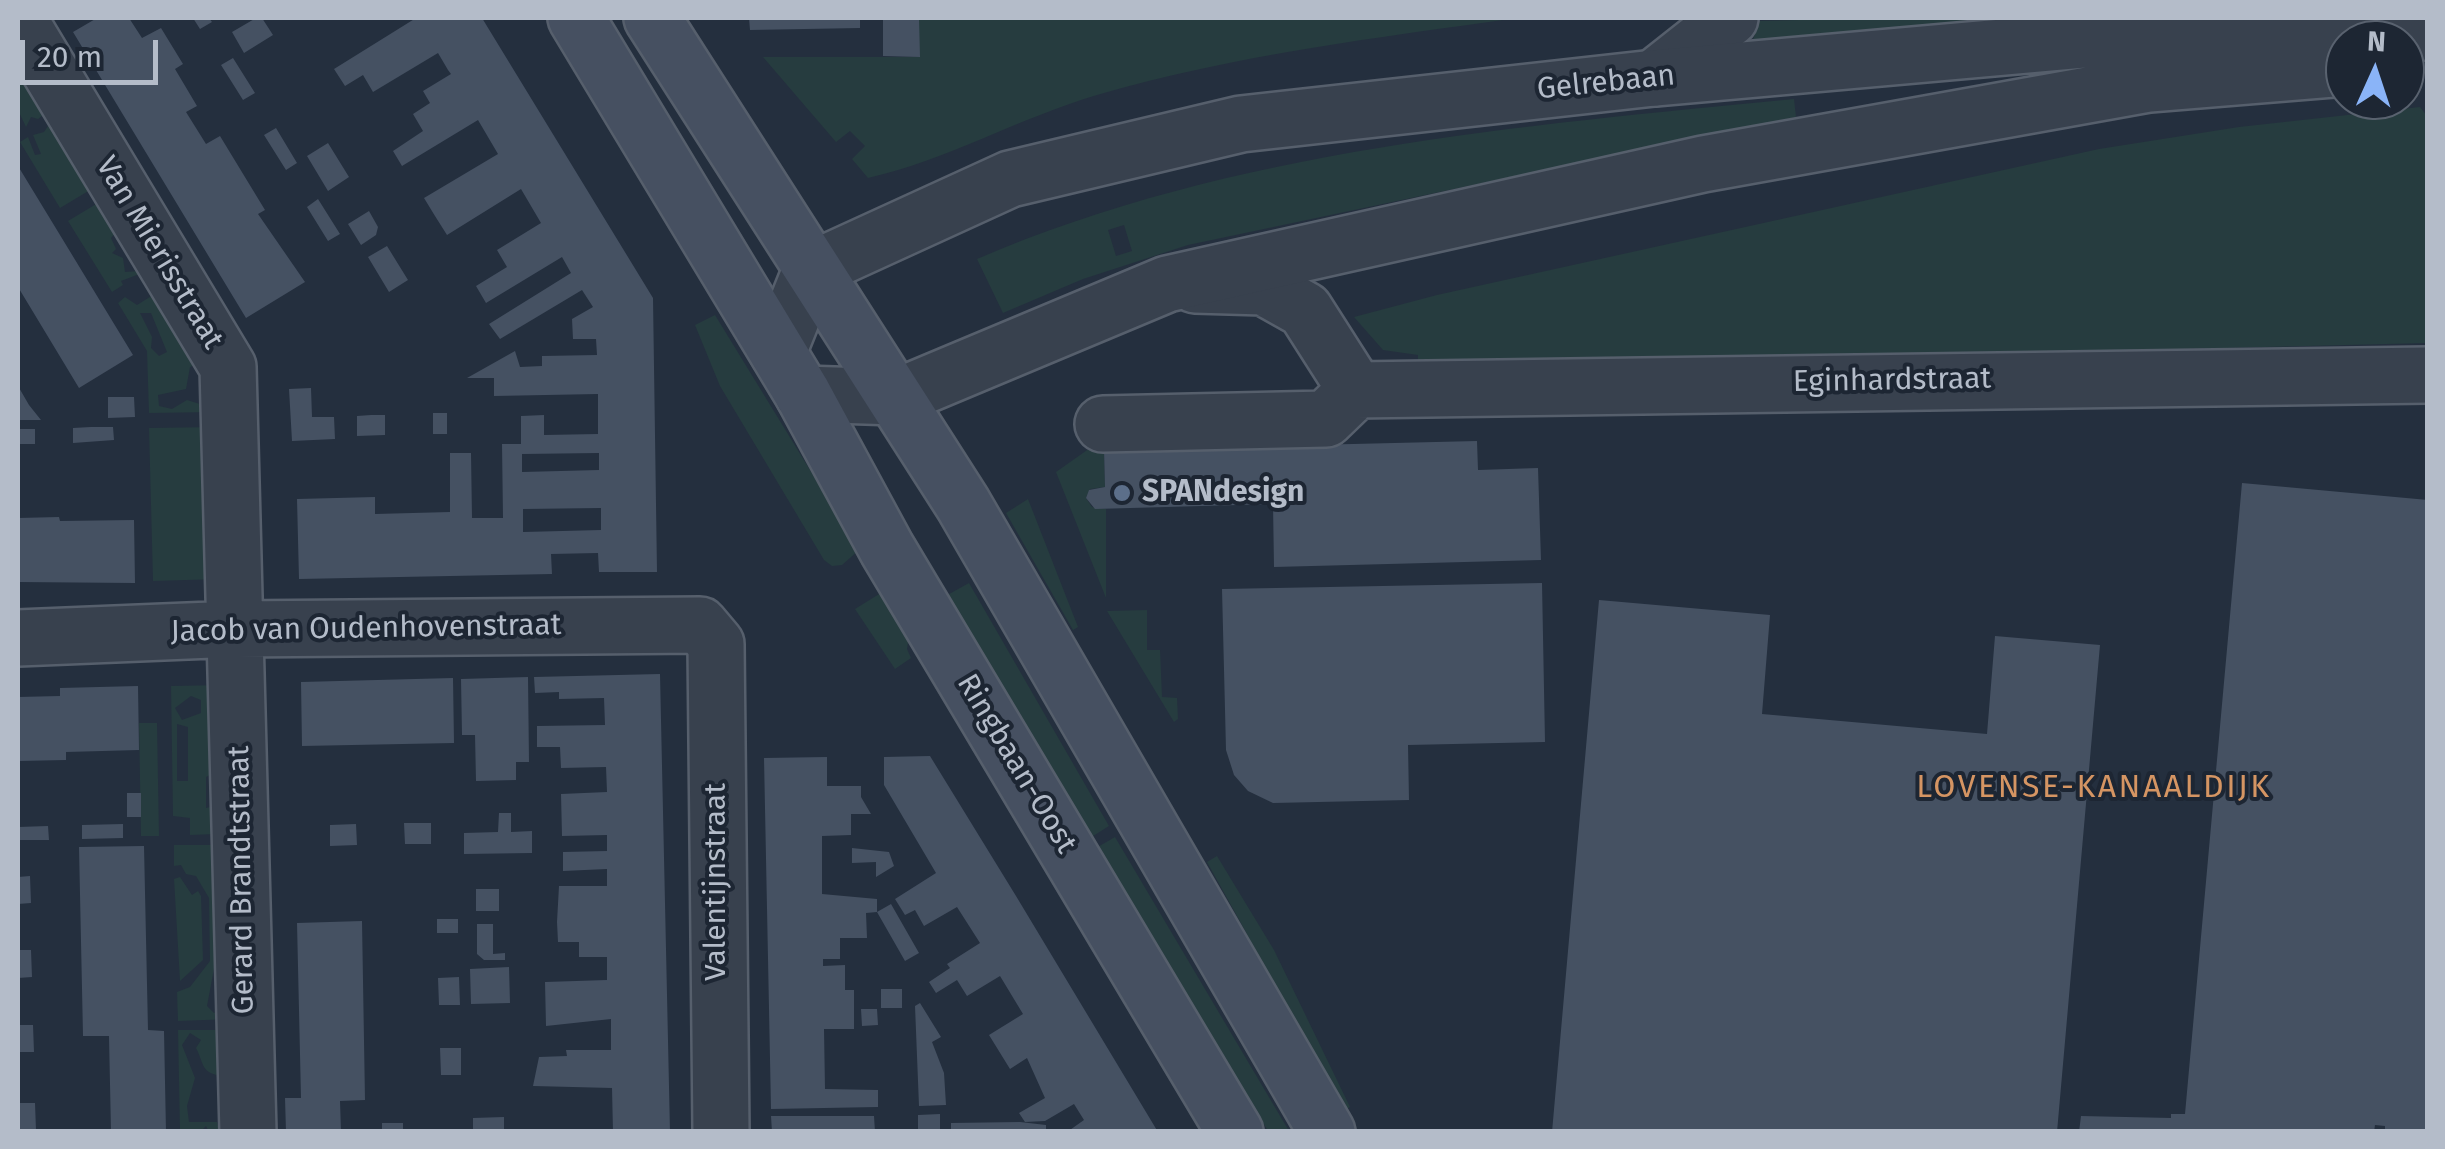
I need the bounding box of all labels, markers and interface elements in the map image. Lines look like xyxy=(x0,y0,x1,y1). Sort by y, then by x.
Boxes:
scale bar xyxy=(25,20,162,82)
north arrow xyxy=(2325,20,2425,120)
text: N xyxy=(2366,25,2387,59)
text: 20 m xyxy=(37,39,102,75)
street label: Gelrebaan xyxy=(1535,58,1677,108)
street label: Van Mierisstraat xyxy=(87,150,231,356)
street label: Eginhardstraat xyxy=(1793,361,1991,401)
place label: SPANdesign xyxy=(1142,475,1304,511)
marker: SPANdesign xyxy=(1111,482,1133,504)
street label: Jacob van Oudenhovenstraat xyxy=(170,608,562,650)
street label: Ringbaan-Oost xyxy=(948,668,1084,860)
street label: Gerard Brandtstraat xyxy=(222,745,262,1015)
district label: LOVENSE-KANAALDIJK xyxy=(1916,769,2272,807)
street label: Valentijnstraat xyxy=(699,783,735,981)

